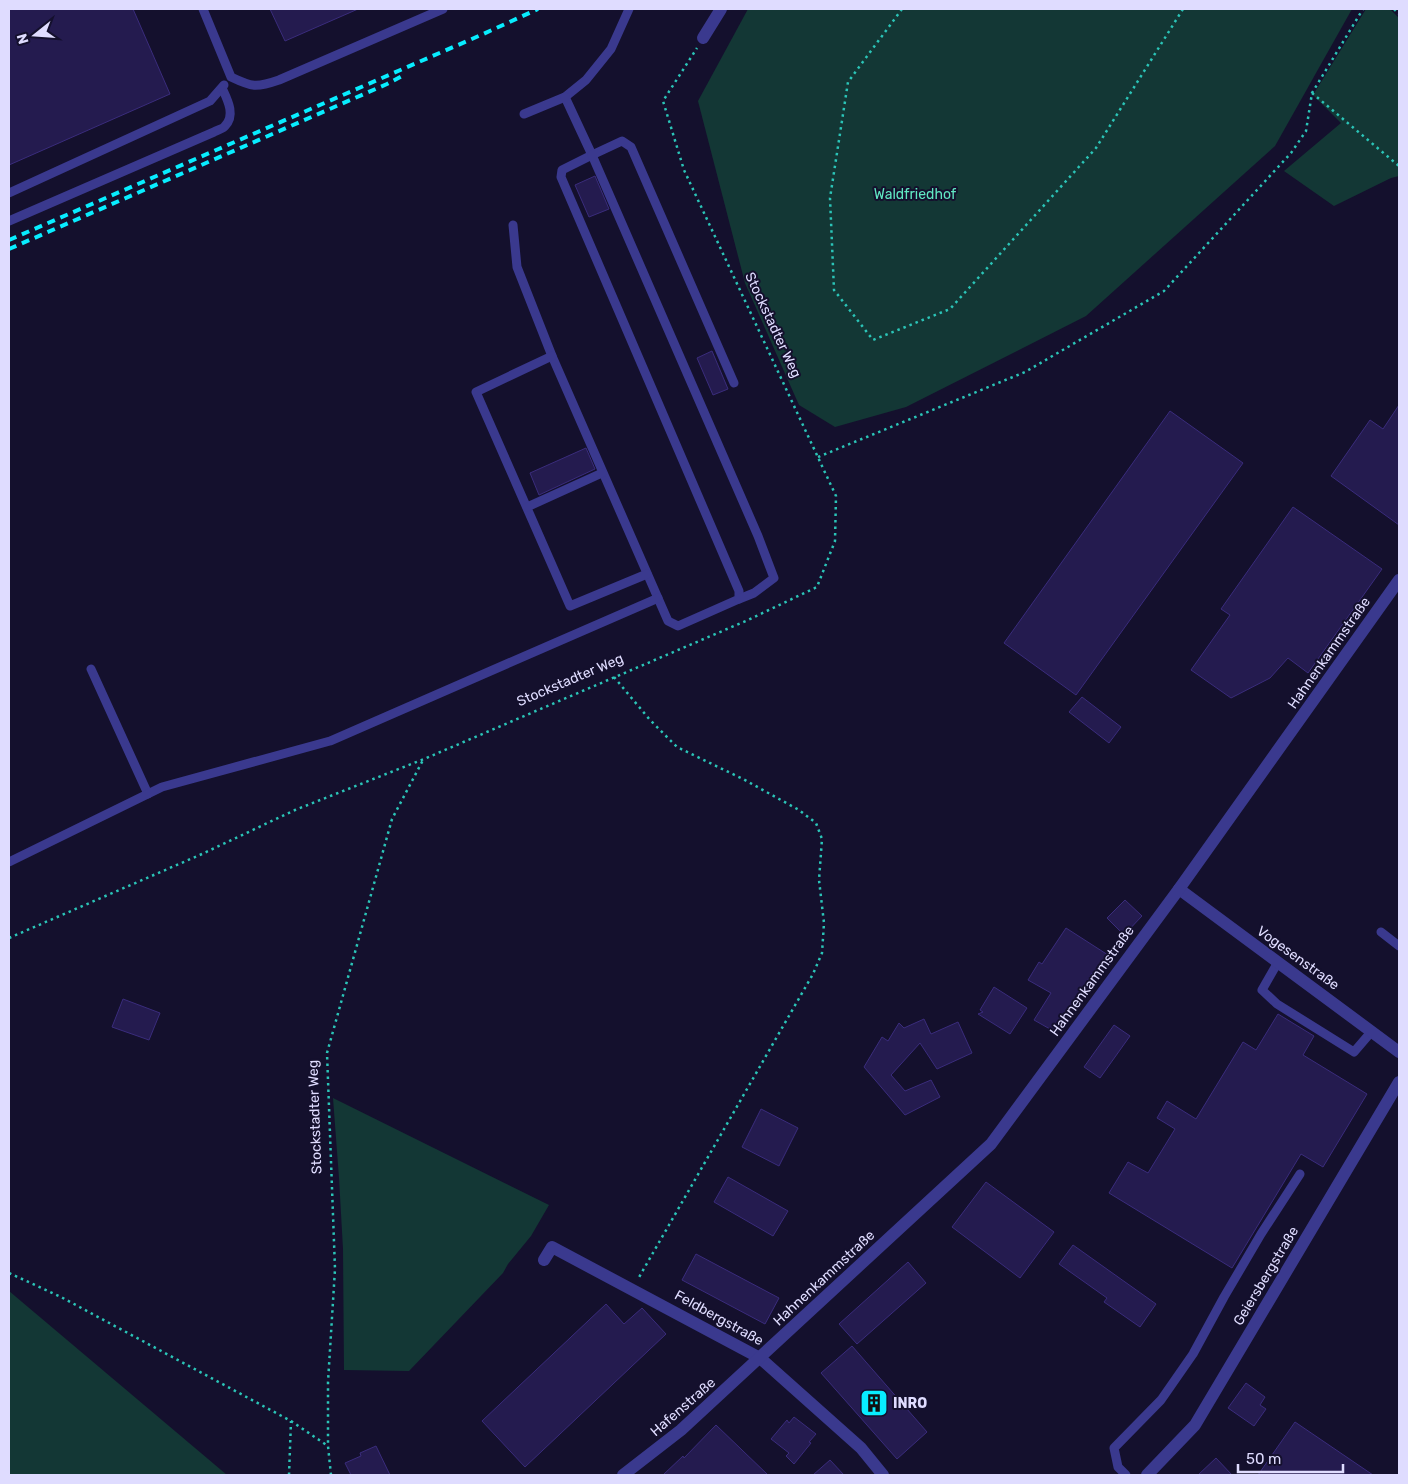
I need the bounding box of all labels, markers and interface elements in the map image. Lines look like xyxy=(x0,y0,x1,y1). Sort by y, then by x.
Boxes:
north arrow xyxy=(10,10,60,60)
text: N xyxy=(13,31,33,46)
park label: Waldfriedhof xyxy=(874,186,957,203)
street label: Stockstadter Weg xyxy=(741,270,805,380)
street label: Hahnenkammstraße xyxy=(1284,594,1374,712)
street label: Stockstadter Weg xyxy=(514,650,626,710)
street label: Hahnenkammstraße xyxy=(1046,922,1138,1040)
street label: Vogesenstraße xyxy=(1253,922,1343,994)
street label: Stockstadter Weg xyxy=(305,1060,325,1174)
street label: Geiersbergstraße xyxy=(1230,1223,1302,1329)
street label: Hahnenkammstraße xyxy=(770,1227,878,1329)
street label: Feldbergstraße xyxy=(672,1287,767,1349)
street label: Hafenstraße xyxy=(647,1374,719,1440)
building icon: INRO xyxy=(859,1388,889,1418)
place label: INRO xyxy=(893,1395,927,1412)
scale bar xyxy=(1238,1442,1343,1474)
text: 50 m xyxy=(1246,1450,1281,1468)

